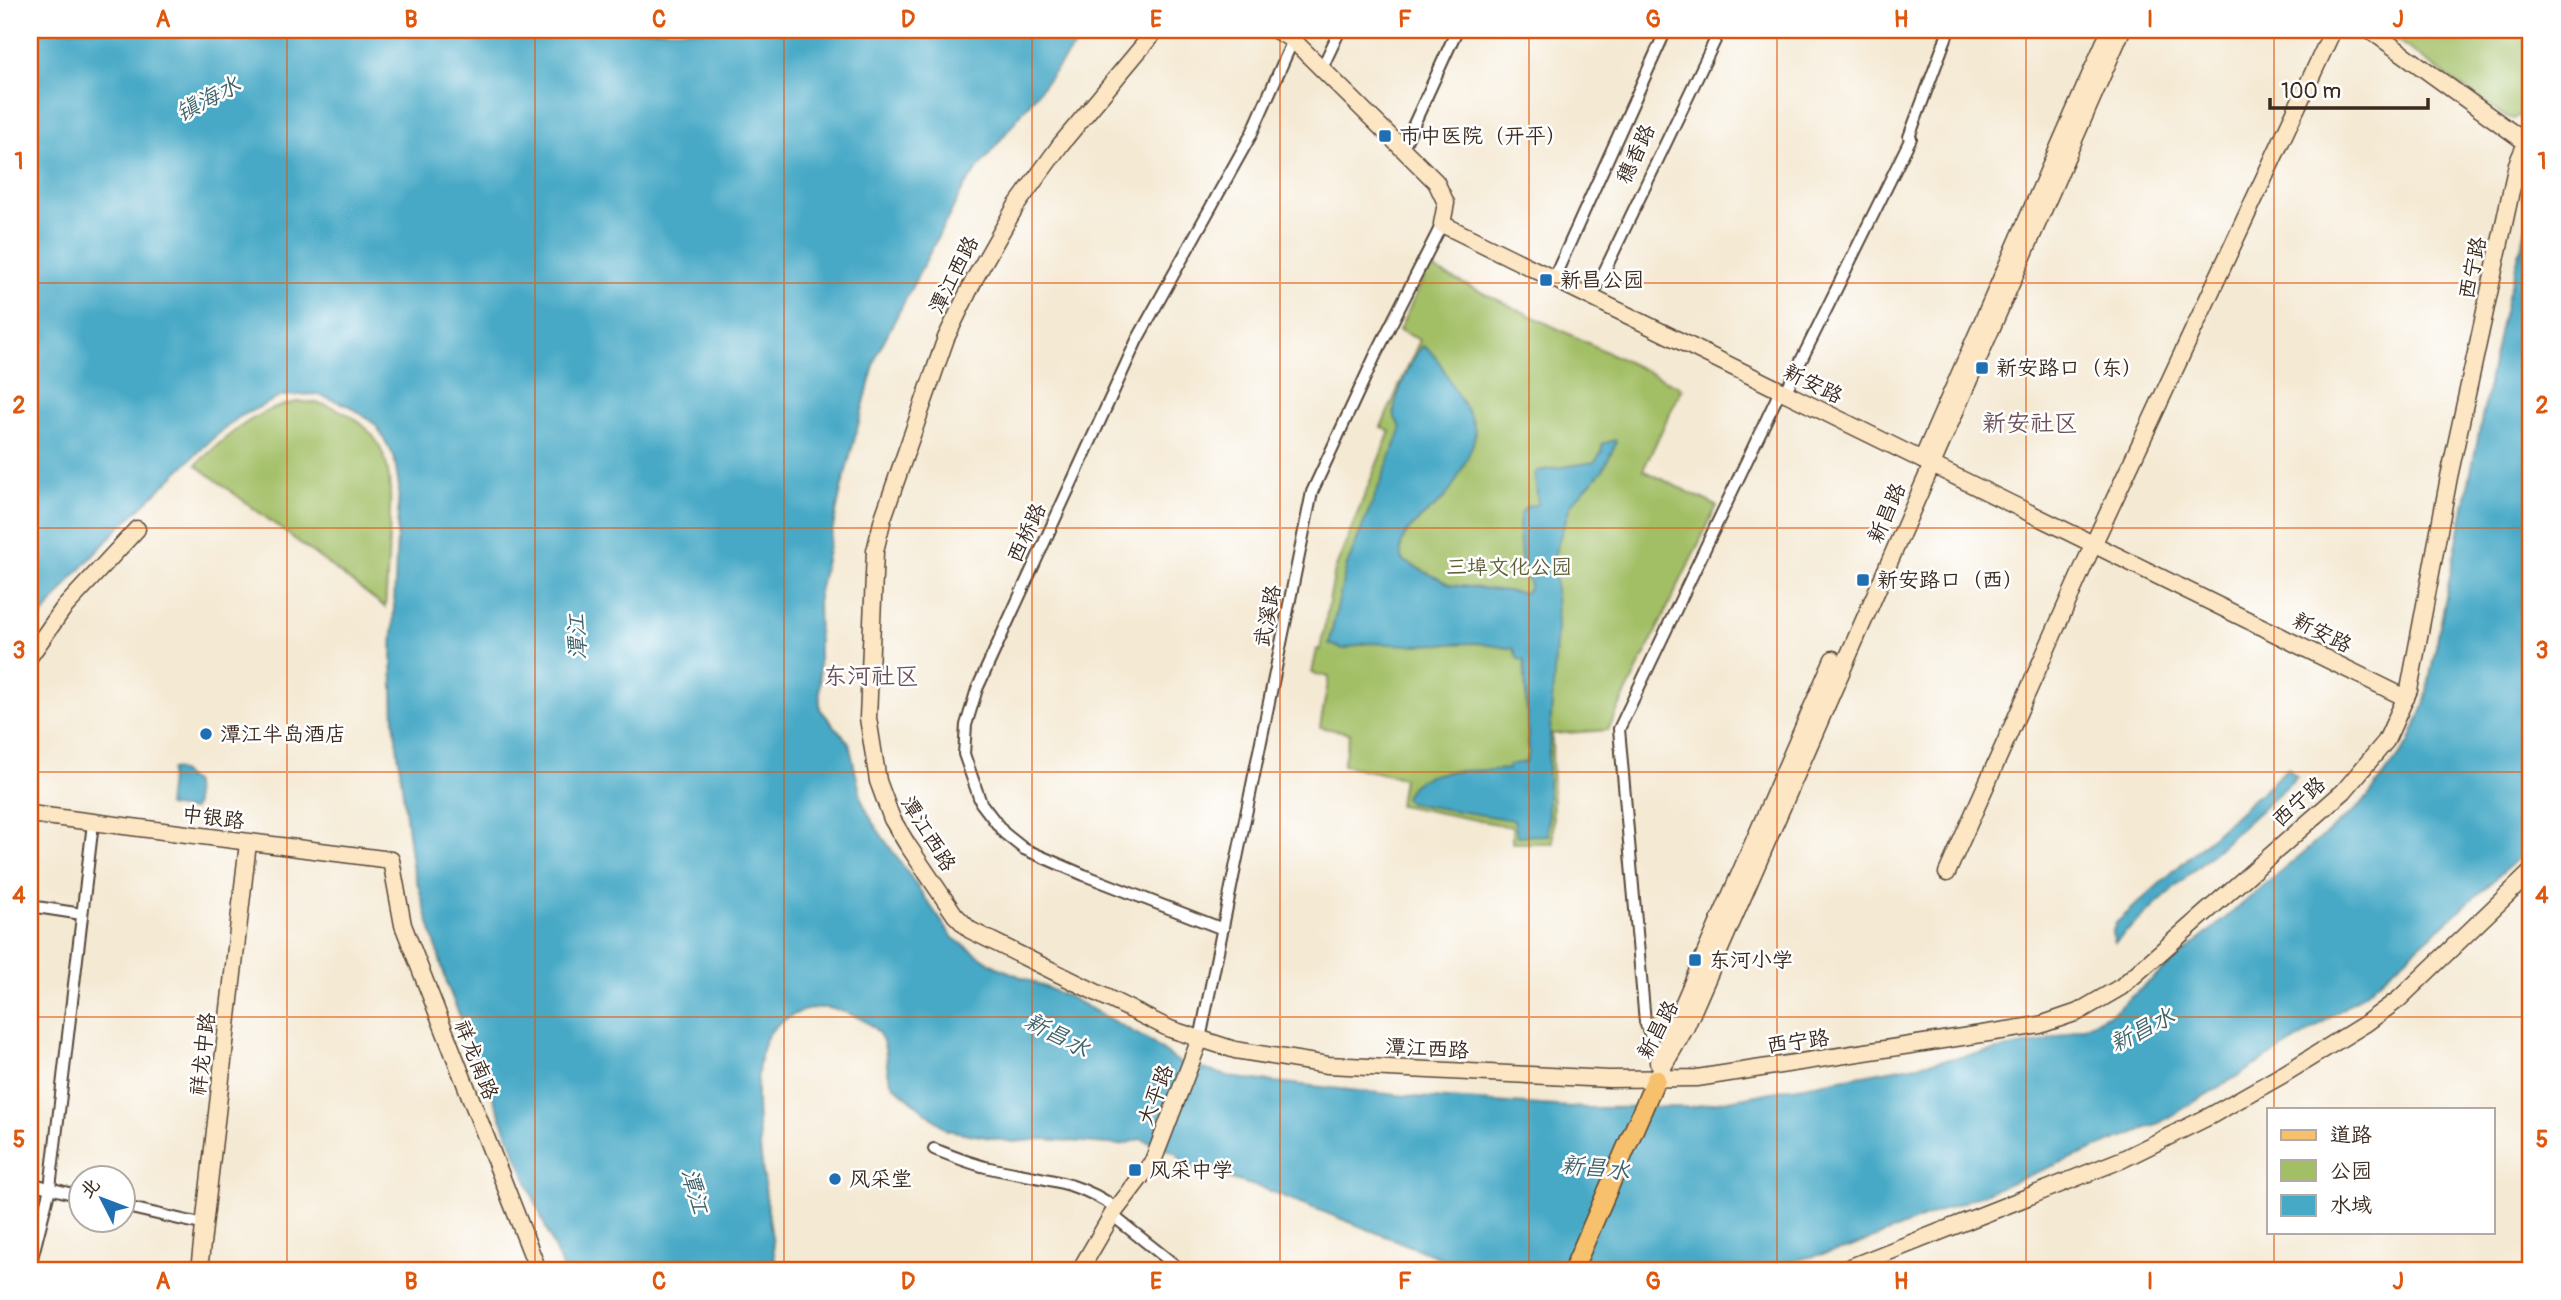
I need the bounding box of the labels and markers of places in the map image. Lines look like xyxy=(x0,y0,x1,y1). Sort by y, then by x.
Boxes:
place label: 市中医院（开平） xyxy=(1399,123,1567,150)
marker: 市中医院（开平） xyxy=(1377,128,1393,144)
place label: 新昌公园 xyxy=(1560,267,1644,294)
marker: 新昌公园 xyxy=(1538,272,1554,288)
place label: 新安路口（东） xyxy=(1996,355,2143,382)
marker: 新安路口（东） xyxy=(1974,360,1990,376)
place label: 新安路口（西） xyxy=(1877,567,2024,594)
marker: 新安路口（西） xyxy=(1855,572,1871,588)
place label: 潭江半岛酒店 xyxy=(220,721,346,748)
marker: 潭江半岛酒店 xyxy=(198,726,214,742)
place label: 东河小学 xyxy=(1709,947,1793,974)
marker: 东河小学 xyxy=(1687,952,1703,968)
place label: 风采中学 xyxy=(1149,1157,1233,1184)
marker: 风采中学 xyxy=(1127,1162,1143,1178)
place label: 风采堂 xyxy=(849,1166,912,1193)
marker: 风采堂 xyxy=(827,1171,843,1187)

